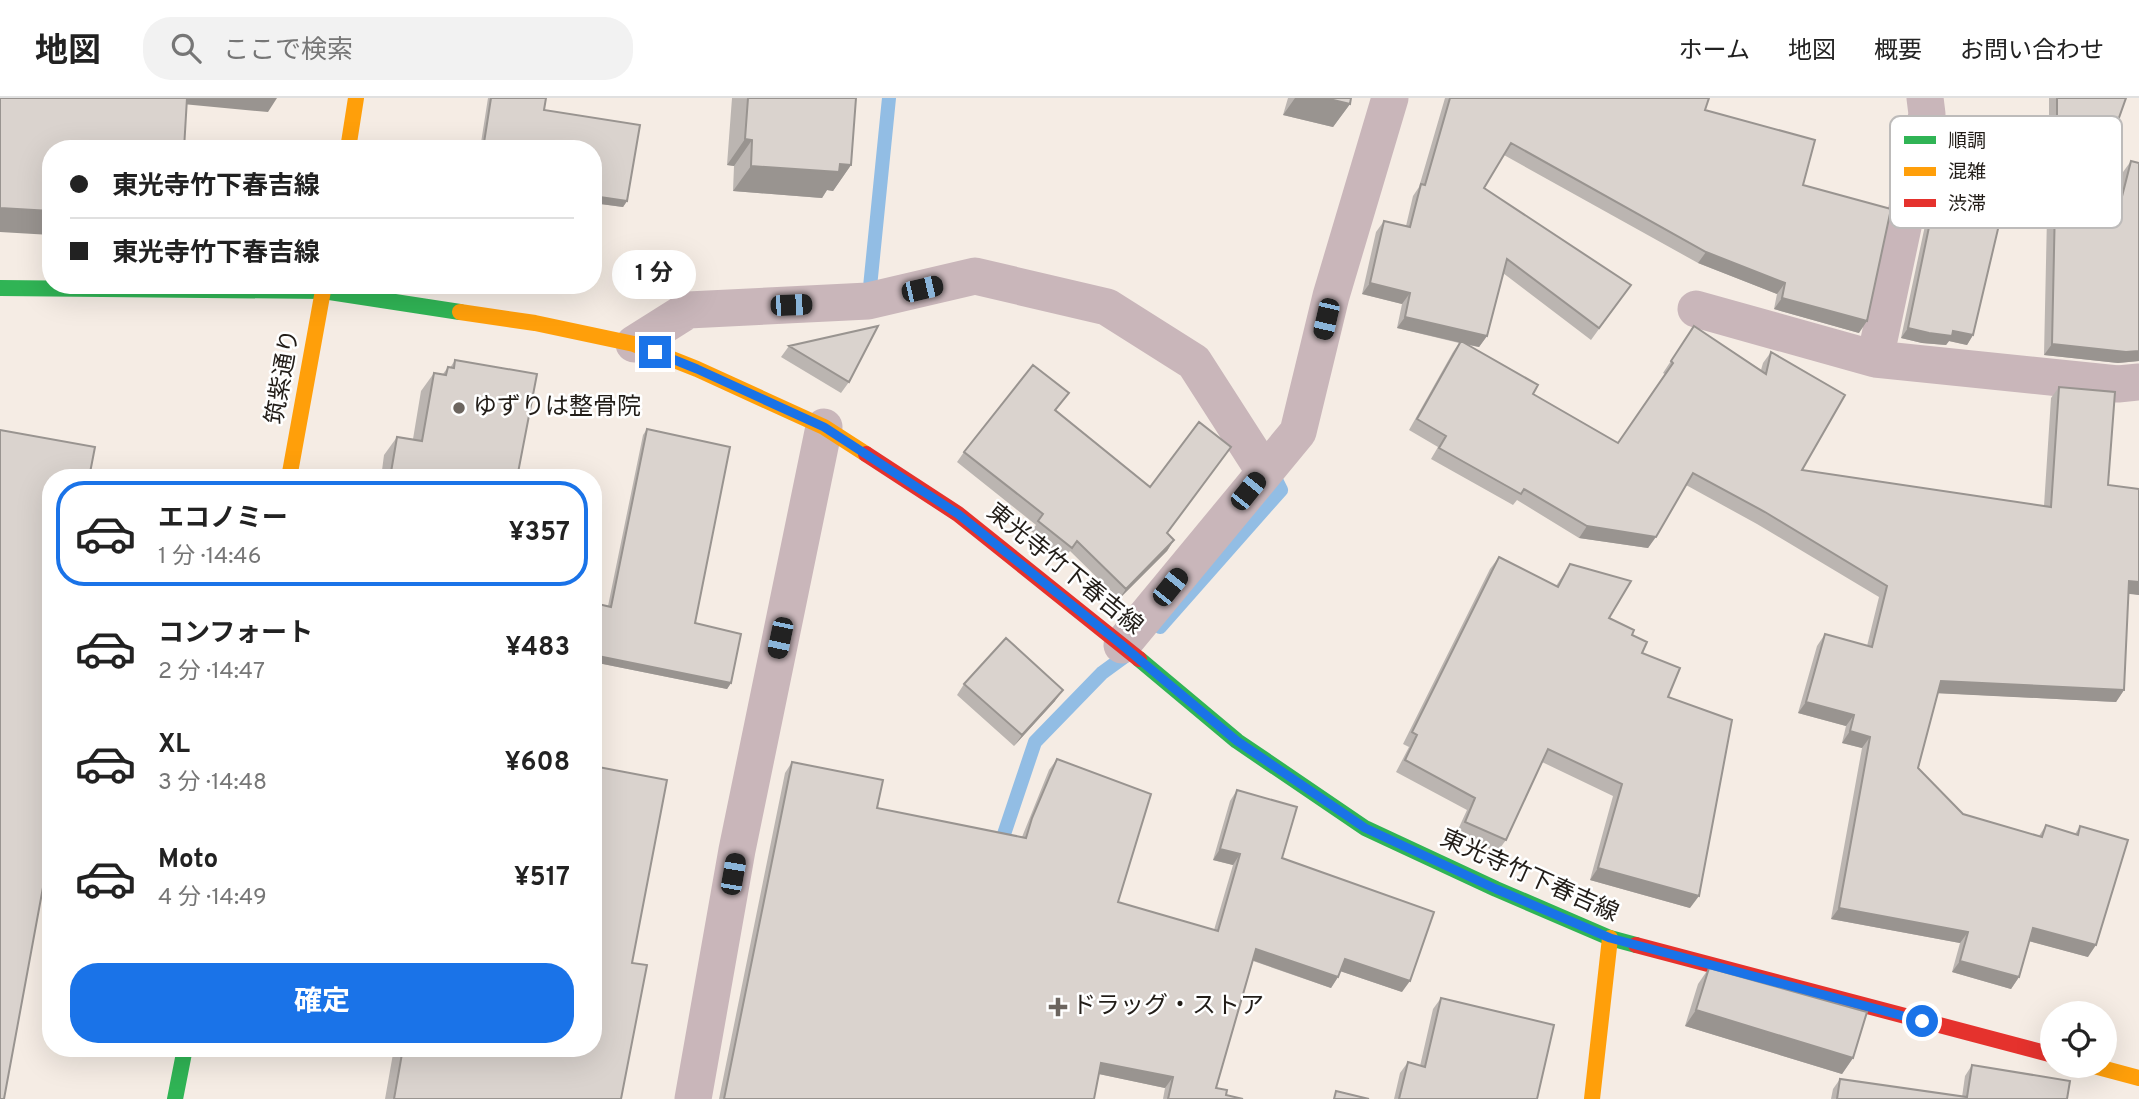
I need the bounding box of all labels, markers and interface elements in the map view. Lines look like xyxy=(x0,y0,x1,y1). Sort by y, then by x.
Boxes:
search box xyxy=(143,17,633,80)
icon: search xyxy=(167,29,205,67)
text: 地図 xyxy=(35,32,101,74)
text: ここで検索 xyxy=(223,35,353,68)
text: ホーム xyxy=(1679,37,1750,67)
text: 地図 xyxy=(1788,37,1836,67)
text: 概要 xyxy=(1874,37,1922,67)
text: お問い合わせ xyxy=(1960,37,2104,67)
legend xyxy=(1890,116,2122,228)
text: 順調 xyxy=(1948,130,1986,154)
text: 混雑 xyxy=(1948,161,1986,185)
text: 東光寺竹下春吉線 xyxy=(112,171,320,204)
text: 渋滞 xyxy=(1948,193,1986,217)
text: 東光寺竹下春吉線 xyxy=(112,238,320,271)
callout: 1 分 xyxy=(613,250,697,300)
text: 1 分 xyxy=(635,260,673,289)
car xyxy=(900,274,945,304)
car xyxy=(770,294,813,316)
car xyxy=(1312,296,1341,342)
street label: 筑紫通り xyxy=(261,327,307,427)
route end xyxy=(639,336,671,368)
place label: ゆずりは整骨院 xyxy=(473,393,641,423)
marker: ゆずりは整骨院 xyxy=(451,400,467,416)
car xyxy=(1227,468,1270,514)
street label: 東光寺竹下春吉線 xyxy=(980,498,1148,642)
icon: car xyxy=(74,502,137,565)
text: エコノミー xyxy=(158,503,288,536)
text: ¥357 xyxy=(509,517,570,550)
text: 1 分 · 14:46 xyxy=(158,543,261,572)
car xyxy=(1149,564,1192,610)
car xyxy=(766,615,795,661)
icon: car xyxy=(74,617,137,680)
text: コンフォート xyxy=(158,618,313,651)
text: ¥483 xyxy=(506,632,570,665)
text: 2 分 · 14:47 xyxy=(158,658,265,687)
text: XL xyxy=(158,729,190,762)
icon: car xyxy=(74,732,137,795)
text: ¥608 xyxy=(505,747,570,780)
text: 3 分 · 14:48 xyxy=(158,769,267,798)
street label: 東光寺竹下春吉線 xyxy=(1435,824,1623,930)
text: Moto xyxy=(158,844,218,877)
icon: car xyxy=(74,847,137,910)
car xyxy=(720,851,747,897)
text: ¥517 xyxy=(514,862,570,895)
text: 4 分 · 14:49 xyxy=(158,884,267,913)
button: 確定 xyxy=(70,963,574,1043)
place label: ドラッグ・ストア xyxy=(1072,992,1264,1022)
marker: ドラッグ・ストア xyxy=(1050,999,1066,1015)
map controls xyxy=(2040,1001,2117,1078)
button: locate xyxy=(2040,1001,2117,1078)
route start xyxy=(1906,1005,1938,1037)

